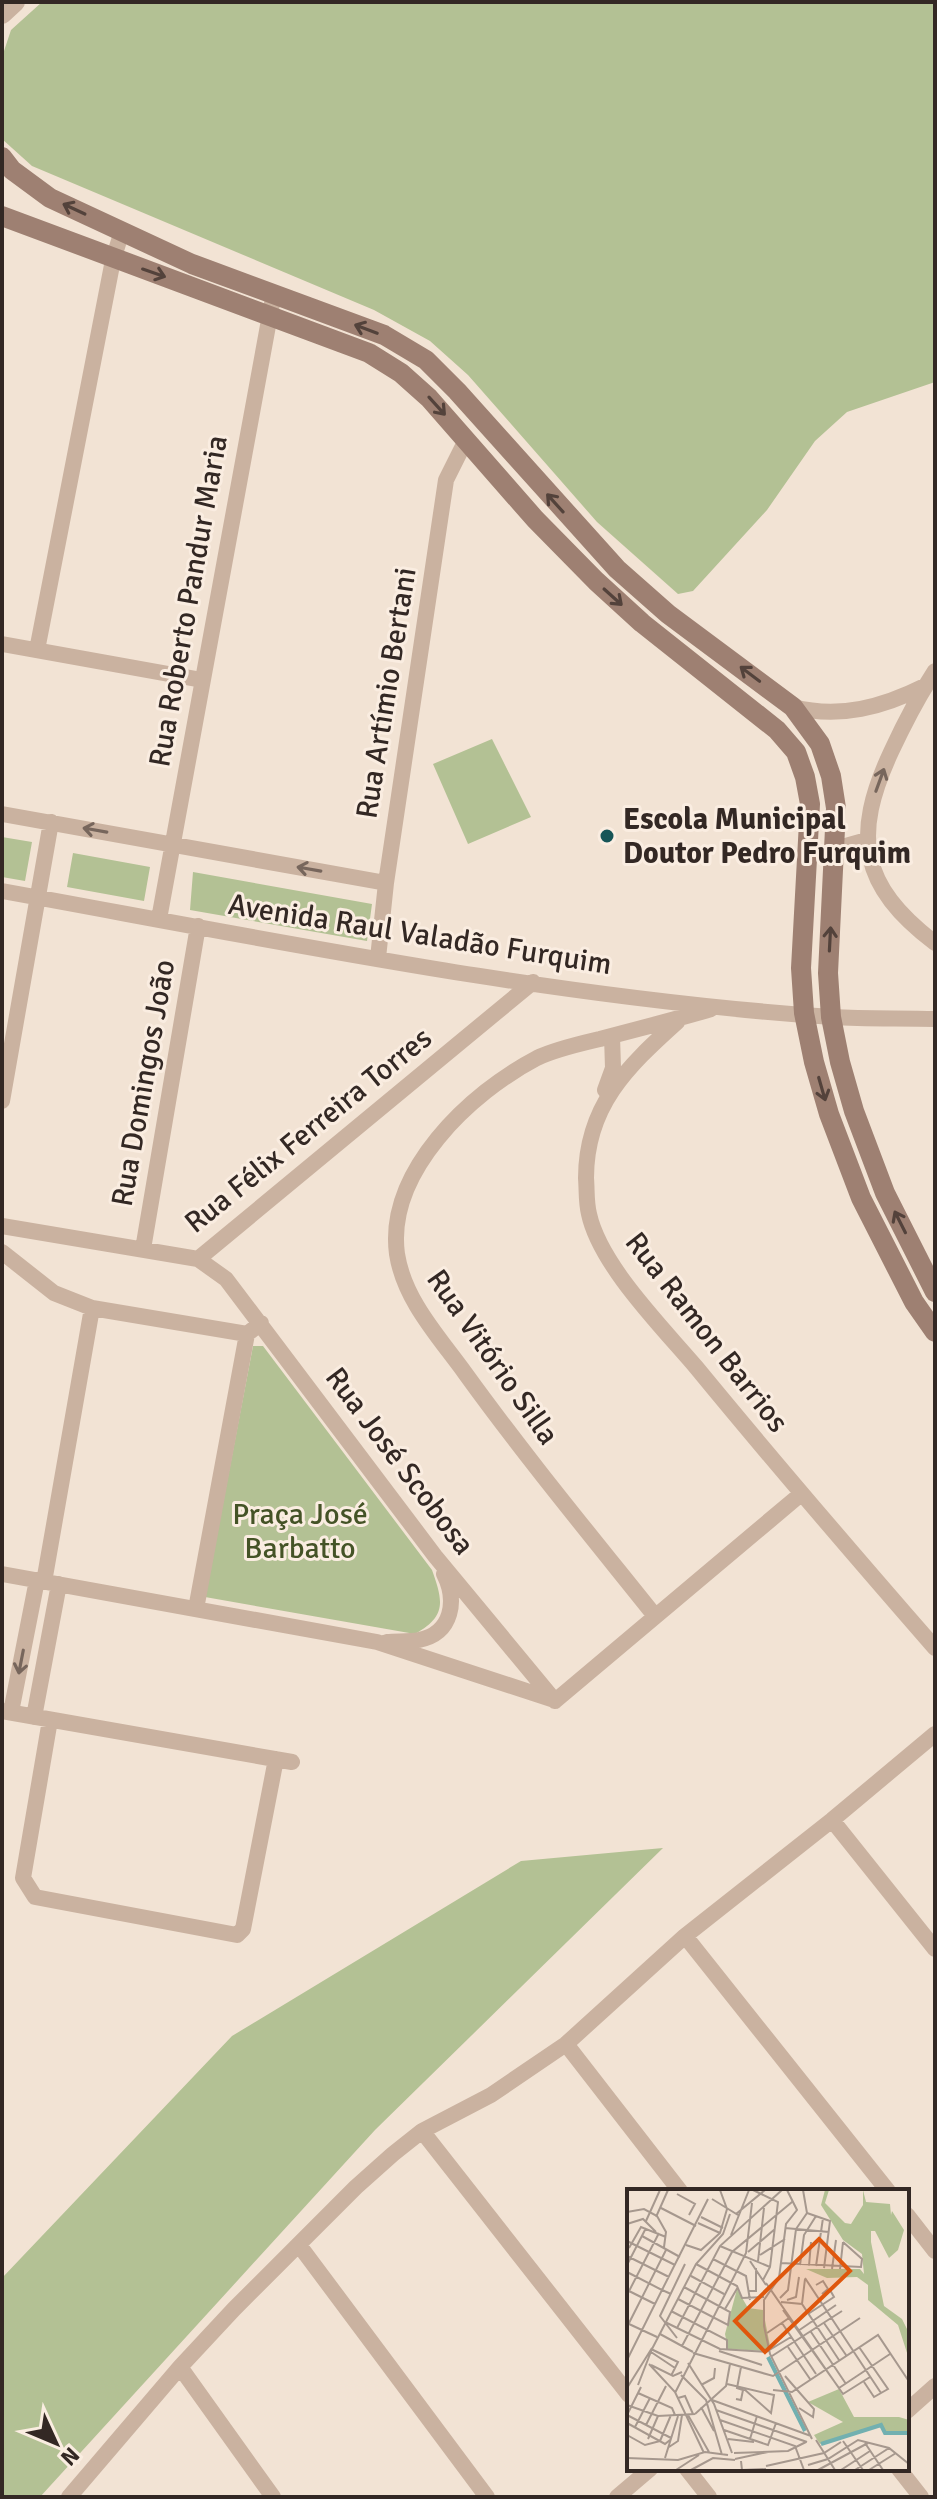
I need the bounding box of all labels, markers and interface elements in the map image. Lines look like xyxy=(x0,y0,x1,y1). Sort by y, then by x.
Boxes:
one-way arrow xyxy=(63,201,87,216)
one-way arrow xyxy=(141,267,166,282)
one-way arrow xyxy=(355,321,379,335)
one-way arrow xyxy=(427,396,445,416)
street label: Rua Roberto Pandur Maria xyxy=(141,432,236,770)
one-way arrow xyxy=(547,493,565,513)
street label: Rua Artímio Bertani xyxy=(348,565,425,821)
one-way arrow xyxy=(602,587,623,606)
one-way arrow xyxy=(740,666,761,683)
one-way arrow xyxy=(873,768,888,793)
place label: Escola Municipal Doutor Pedro Furquim xyxy=(623,801,911,872)
one-way arrow xyxy=(83,822,109,837)
marker: Escola Municipal Doutor Pedro Furquim xyxy=(598,827,616,845)
one-way arrow xyxy=(297,860,322,875)
street label: Avenida Raul Valadão Furquim xyxy=(226,886,614,983)
one-way arrow xyxy=(823,926,838,953)
street label: Rua Domingos João xyxy=(104,957,183,1209)
street label: Rua Félix Ferreira Torres xyxy=(177,1019,439,1241)
one-way arrow xyxy=(816,1076,830,1101)
one-way arrow xyxy=(892,1210,907,1234)
street label: Rua Ramon Barrios xyxy=(617,1225,796,1440)
street label: Rua Vitório Silla xyxy=(418,1262,567,1452)
street label: Rua José Scobosa xyxy=(317,1360,482,1562)
park label: Praça José Barbatto xyxy=(232,1496,368,1567)
one-way arrow xyxy=(12,1649,27,1675)
inset map xyxy=(627,2189,909,2471)
north arrow xyxy=(16,2403,96,2483)
text: N xyxy=(55,2442,85,2471)

